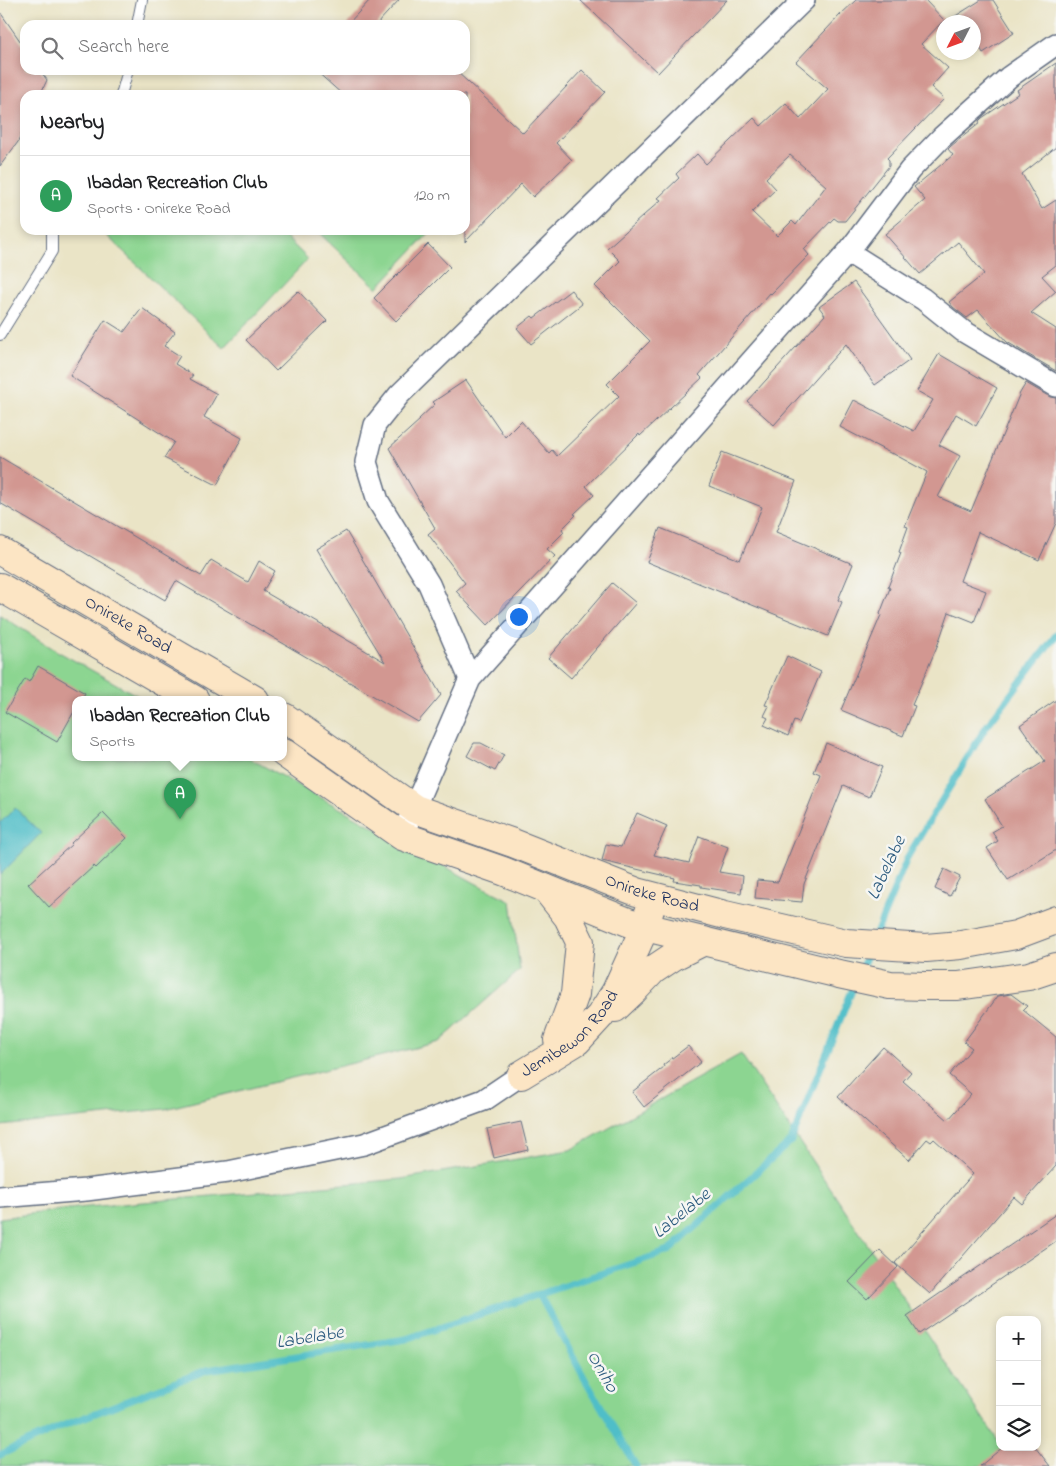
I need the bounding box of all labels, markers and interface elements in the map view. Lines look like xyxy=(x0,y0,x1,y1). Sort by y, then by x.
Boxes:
north arrow xyxy=(936,15,981,60)
search box xyxy=(20,20,470,75)
icon: search xyxy=(38,34,66,62)
text: Search here xyxy=(78,34,169,61)
text: Nearby xyxy=(40,108,104,138)
text: Ibadan Recreation Club xyxy=(87,170,267,197)
text: A xyxy=(51,184,61,208)
text: 120 m xyxy=(414,184,450,208)
text: Sports · Onireke Road xyxy=(87,197,231,221)
street label: Onireke Road xyxy=(79,590,176,661)
your location xyxy=(506,604,532,630)
popup xyxy=(72,696,287,761)
text: Ibadan Recreation Club xyxy=(89,703,270,730)
text: Sports xyxy=(89,730,135,754)
pin: A xyxy=(164,778,196,819)
water label: Labelabe xyxy=(860,830,914,904)
street label: Onireke Road xyxy=(601,867,702,921)
street label: Jemibewon Road xyxy=(516,985,626,1085)
water label: Labelabe xyxy=(647,1181,718,1246)
map controls xyxy=(996,1316,1041,1451)
button: + xyxy=(996,1316,1041,1361)
water label: Labelabe xyxy=(274,1319,347,1357)
water label: Oniho xyxy=(579,1346,625,1399)
button: − xyxy=(996,1361,1041,1406)
button: layers xyxy=(996,1406,1041,1451)

